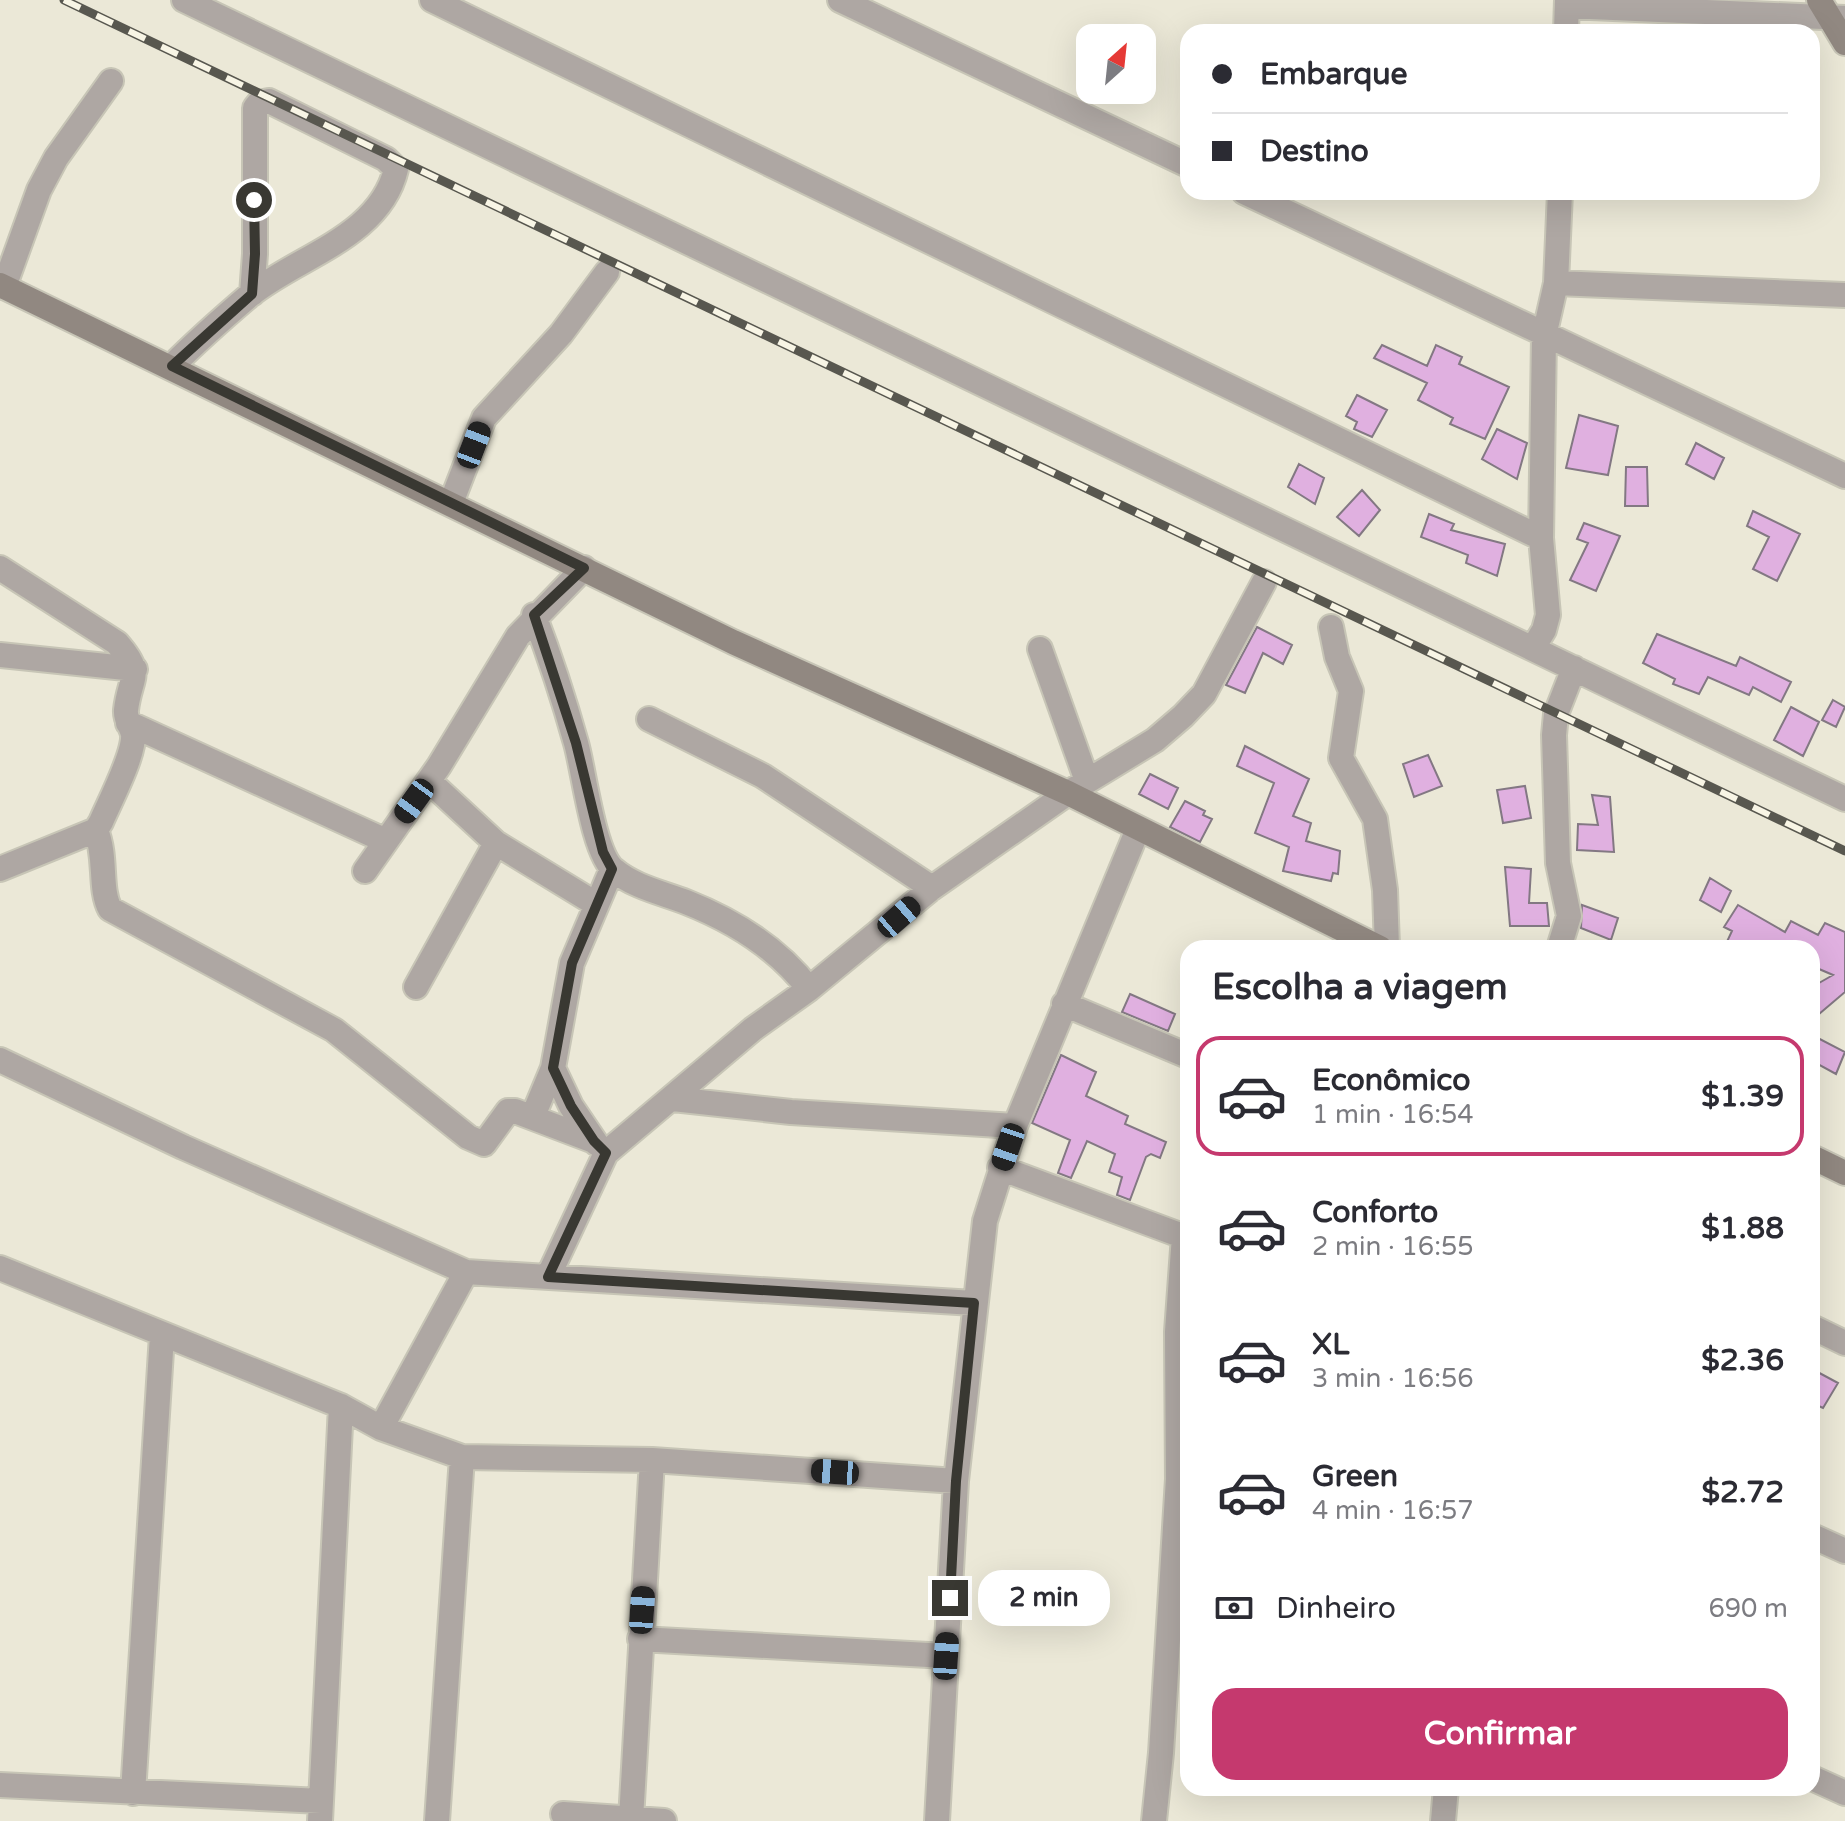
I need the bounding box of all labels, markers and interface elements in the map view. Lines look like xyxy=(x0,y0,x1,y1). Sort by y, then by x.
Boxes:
north arrow xyxy=(1076,24,1156,104)
map controls xyxy=(1076,24,1156,104)
text: Embarque xyxy=(1260,56,1407,93)
text: Destino xyxy=(1260,133,1369,170)
route start xyxy=(236,182,272,218)
car xyxy=(454,418,494,472)
car xyxy=(390,775,438,827)
car xyxy=(873,892,925,942)
text: Escolha a viagem xyxy=(1212,966,1507,1009)
icon: car xyxy=(1216,1060,1288,1132)
text: Econômico xyxy=(1312,1062,1470,1099)
text: $1.39 xyxy=(1701,1078,1784,1115)
text: 1 min · 16:54 xyxy=(1312,1099,1474,1130)
car xyxy=(989,1120,1027,1174)
icon: car xyxy=(1216,1192,1288,1264)
text: Conforto xyxy=(1312,1194,1438,1231)
text: $1.88 xyxy=(1701,1210,1784,1247)
text: 2 min · 16:55 xyxy=(1312,1231,1474,1262)
icon: car xyxy=(1216,1324,1288,1396)
text: XL xyxy=(1312,1326,1349,1363)
text: $2.36 xyxy=(1701,1342,1784,1379)
text: 3 min · 16:56 xyxy=(1312,1363,1474,1394)
icon: car xyxy=(1216,1456,1288,1528)
car xyxy=(810,1458,860,1486)
text: Green xyxy=(1312,1458,1398,1495)
text: $2.72 xyxy=(1702,1474,1784,1511)
text: 4 min · 16:57 xyxy=(1312,1495,1474,1526)
callout: 2 min xyxy=(978,1570,1110,1626)
route end xyxy=(932,1580,968,1616)
text: 2 min xyxy=(1009,1582,1079,1613)
car xyxy=(628,1585,656,1635)
icon: cash xyxy=(1212,1586,1256,1630)
text: Dinheiro xyxy=(1276,1590,1396,1627)
text: 690 m xyxy=(1708,1593,1788,1624)
car xyxy=(932,1631,960,1681)
button: Confirmar xyxy=(1212,1688,1788,1780)

